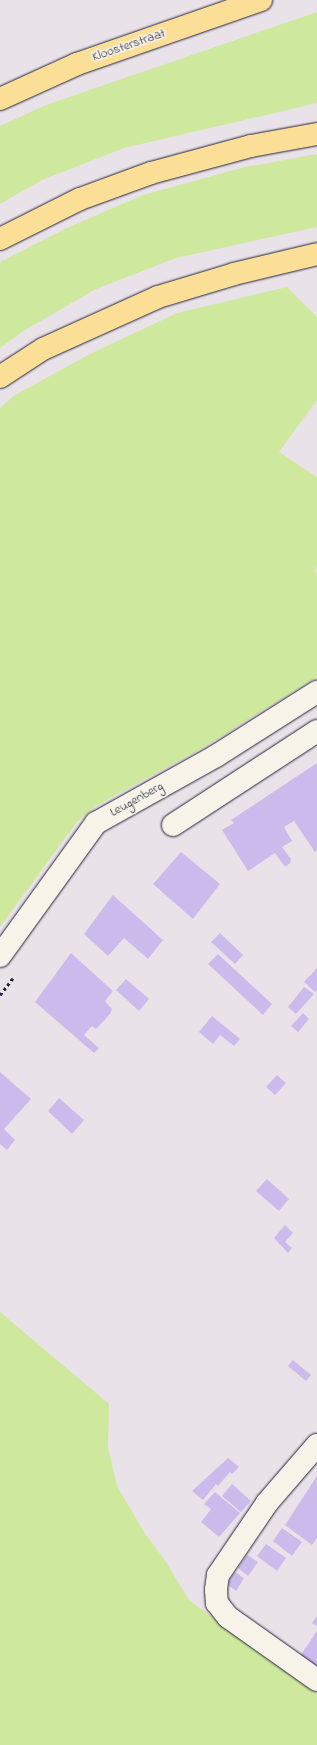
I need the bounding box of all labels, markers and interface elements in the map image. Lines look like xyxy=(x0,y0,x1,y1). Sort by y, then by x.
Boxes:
street label: Kloosterstraat xyxy=(90,26,168,66)
street label: Leugenberg xyxy=(108,779,166,821)

